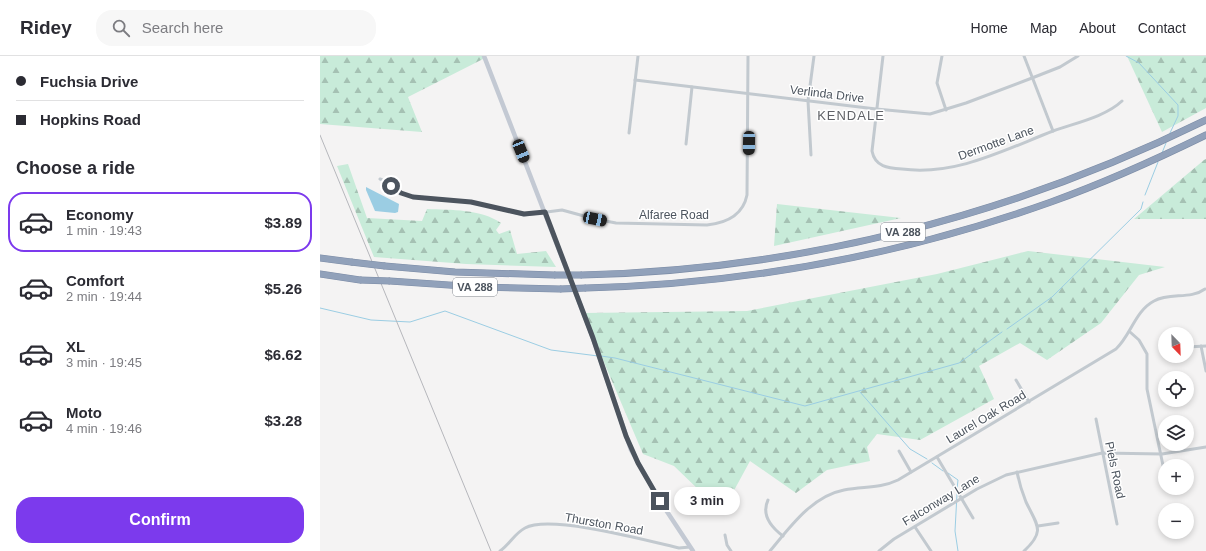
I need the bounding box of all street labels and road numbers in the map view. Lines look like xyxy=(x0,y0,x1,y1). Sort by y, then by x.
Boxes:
street label: Verlinda Drive xyxy=(789,83,865,106)
street label: Dermotte Lane xyxy=(956,123,1036,163)
street label: Alfaree Road xyxy=(639,208,709,222)
road number: VA 288 xyxy=(881,223,925,241)
road number: VA 288 xyxy=(453,278,497,296)
street label: Laurel Oak Road xyxy=(944,388,1028,446)
street label: Piels Road xyxy=(1102,440,1128,500)
street label: Falconway Lane xyxy=(900,471,982,529)
street label: Thurston Road xyxy=(564,510,644,538)

